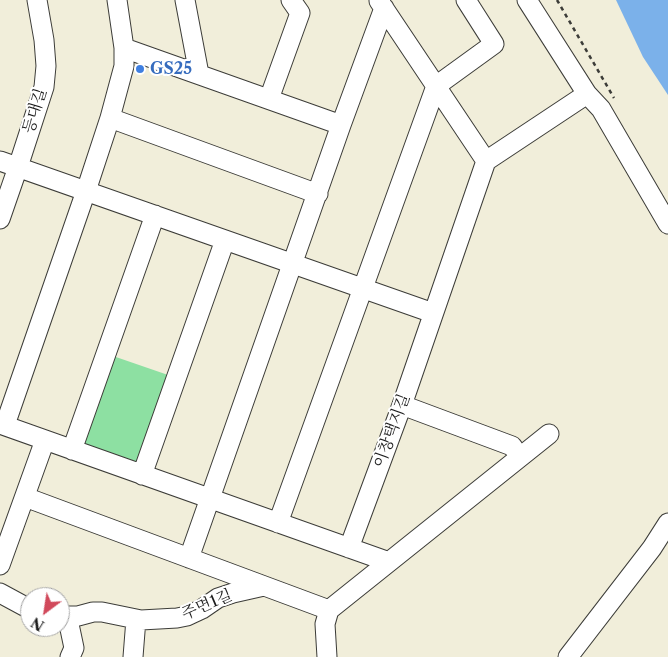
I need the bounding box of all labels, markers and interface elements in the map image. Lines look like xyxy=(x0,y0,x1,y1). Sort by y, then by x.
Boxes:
place label: GS25 xyxy=(150,59,192,79)
marker: GS25 xyxy=(134,63,146,75)
street label: 등대길 xyxy=(19,86,51,136)
street label: 이창택지길 xyxy=(370,391,414,471)
street label: 주면1길 xyxy=(179,586,235,624)
north arrow xyxy=(20,587,70,637)
text: N xyxy=(28,613,48,635)

